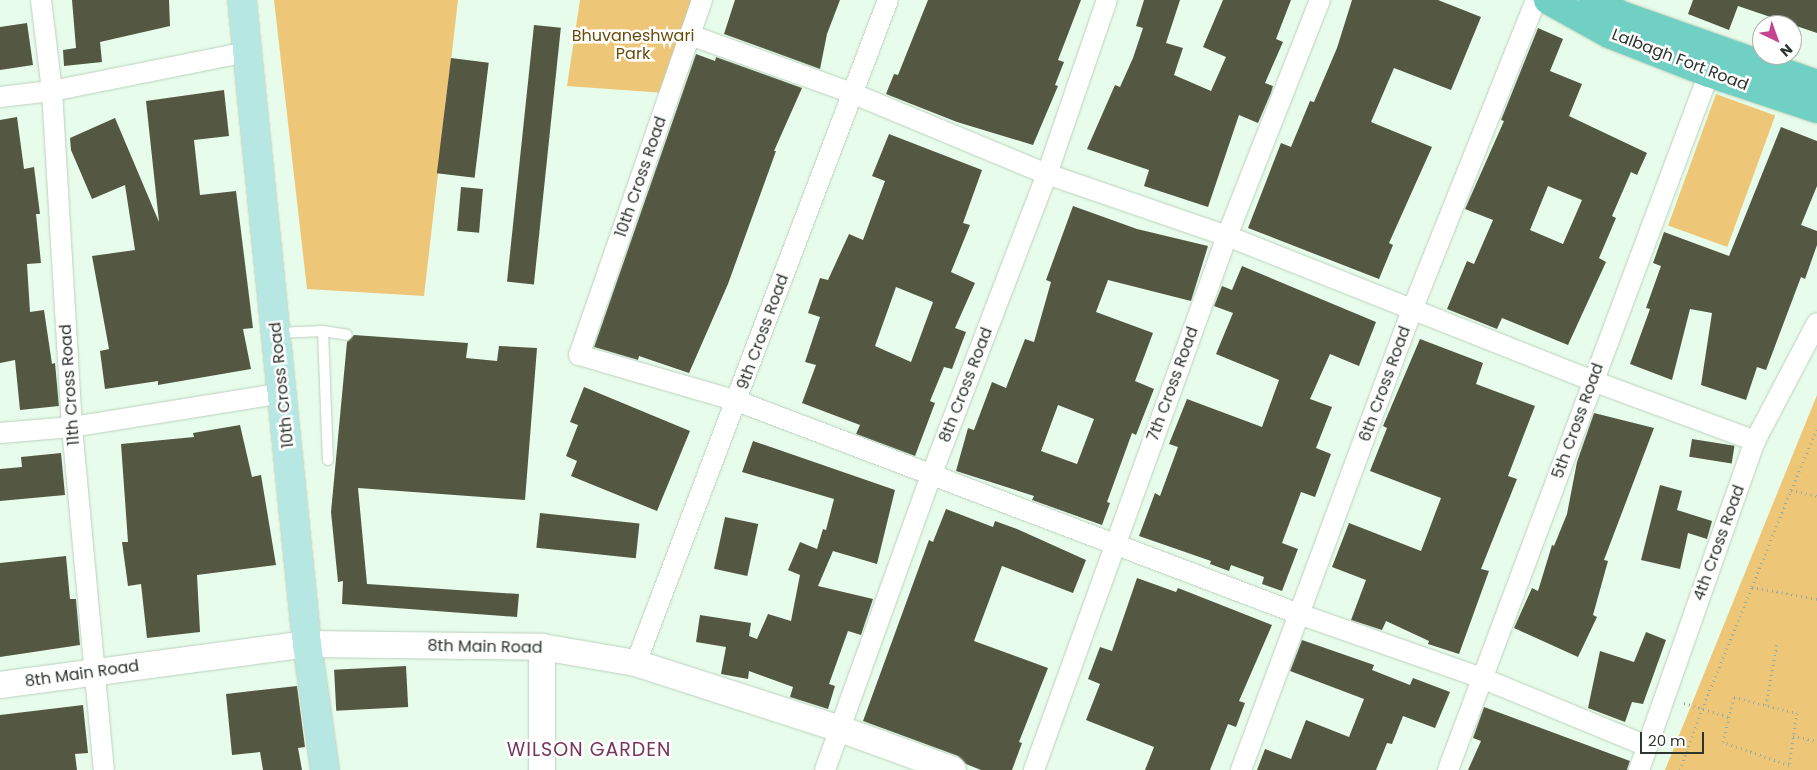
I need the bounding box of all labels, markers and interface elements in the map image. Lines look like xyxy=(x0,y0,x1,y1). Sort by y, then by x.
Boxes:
north arrow xyxy=(1752,15,1802,65)
street label: Lalbagh Fort Road xyxy=(1609,25,1751,95)
park label: Bhuvaneshwari Park xyxy=(572,26,694,64)
text: N xyxy=(1776,39,1797,61)
street label: 10th Cross Road xyxy=(611,114,671,240)
street label: 9th Cross Road xyxy=(733,272,793,392)
street label: 10th Cross Road xyxy=(266,321,298,449)
street label: 11th Cross Road xyxy=(56,324,84,446)
street label: 7th Cross Road xyxy=(1143,324,1203,444)
street label: 6th Cross Road xyxy=(1355,324,1415,444)
street label: 8th Cross Road xyxy=(935,325,997,445)
street label: 5th Cross Road xyxy=(1548,361,1608,481)
street label: 4th Cross Road xyxy=(1689,483,1749,603)
street label: 8th Main Road xyxy=(427,636,543,658)
street label: 8th Main Road xyxy=(24,656,140,692)
scale bar xyxy=(1642,722,1706,754)
text: 20 m xyxy=(1648,730,1686,751)
district label: WILSON GARDEN xyxy=(505,739,673,761)

